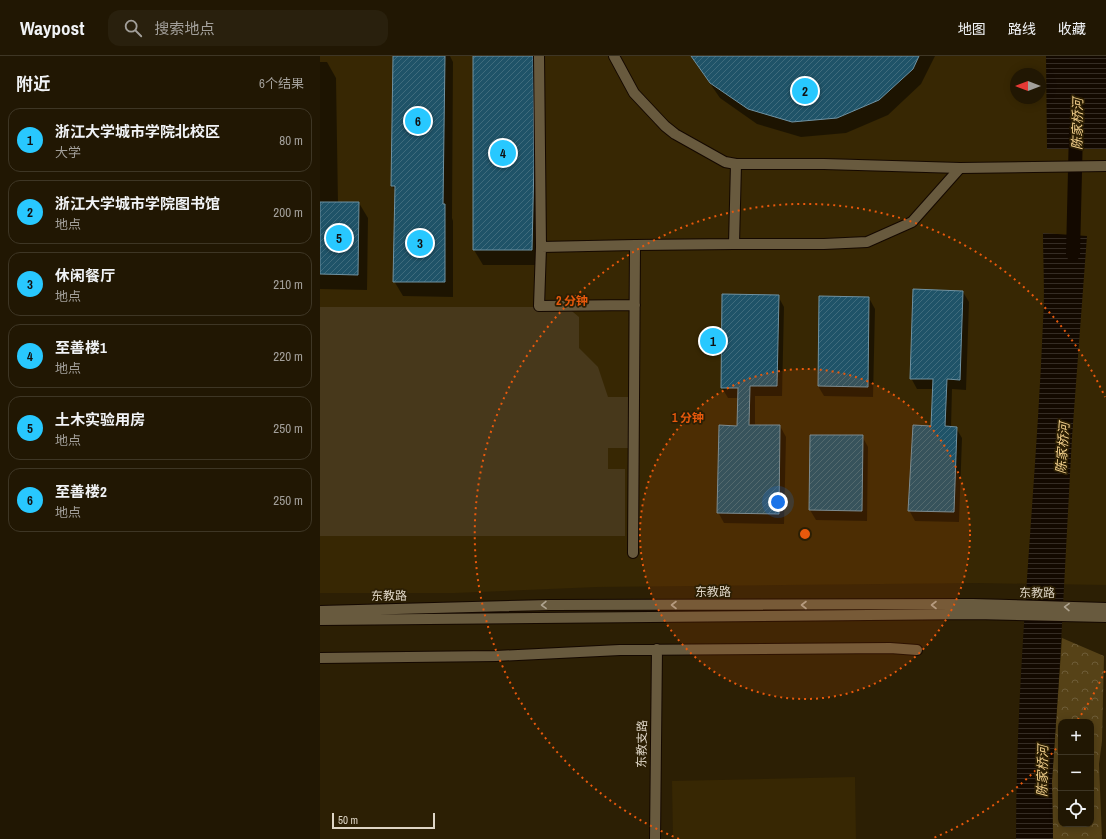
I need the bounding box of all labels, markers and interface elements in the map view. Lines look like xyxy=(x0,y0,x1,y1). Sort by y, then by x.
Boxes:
search box xyxy=(108,10,388,46)
text: Waypost xyxy=(20,15,84,41)
icon: search xyxy=(122,17,144,39)
text: 搜索地点 xyxy=(154,18,214,39)
text: 地图 xyxy=(958,20,986,38)
text: 路线 xyxy=(1008,20,1036,38)
text: 收藏 xyxy=(1058,20,1086,38)
north arrow xyxy=(1010,68,1046,104)
text: 附近 xyxy=(16,72,50,95)
text: 6个结果 xyxy=(259,75,304,92)
pin: 2 xyxy=(792,76,818,106)
water label: 陈家桥河 xyxy=(1069,95,1087,150)
pin: 6 xyxy=(405,106,431,136)
text: 浙江大学城市学院北校区 xyxy=(55,121,220,142)
text: 1 xyxy=(27,132,33,149)
text: 80 m xyxy=(279,132,303,149)
pin: 4 xyxy=(490,138,516,168)
text: 大学 xyxy=(55,144,81,161)
text: 浙江大学城市学院图书馆 xyxy=(55,193,220,214)
text: 2 xyxy=(27,204,33,221)
text: 200 m xyxy=(273,204,303,221)
text: 地点 xyxy=(55,216,81,233)
pin: 5 xyxy=(326,223,352,253)
pin: 3 xyxy=(407,228,433,258)
text: 休闲餐厅 xyxy=(55,265,115,286)
text: 3 xyxy=(27,276,33,293)
text: 210 m xyxy=(273,276,303,293)
text: 地点 xyxy=(55,288,81,305)
text: 2 分钟 xyxy=(556,293,588,309)
pin: 1 xyxy=(700,326,726,356)
text: 至善楼1 xyxy=(55,337,107,358)
text: 4 xyxy=(27,348,33,365)
text: 220 m xyxy=(273,348,303,365)
text: 地点 xyxy=(55,360,81,377)
text: 土木实验用房 xyxy=(55,409,145,430)
text: 1 分钟 xyxy=(672,410,704,426)
water label: 陈家桥河 xyxy=(1052,419,1073,475)
text: 5 xyxy=(27,420,33,437)
text: 250 m xyxy=(273,420,303,437)
text: 地点 xyxy=(55,432,81,449)
text: 至善楼2 xyxy=(55,481,107,502)
text: 6 xyxy=(27,492,33,509)
text: 250 m xyxy=(273,492,303,509)
your location xyxy=(768,492,788,512)
text: 地点 xyxy=(55,504,81,521)
centre of rings xyxy=(798,527,812,541)
street label: 东教路 xyxy=(695,584,731,600)
street label: 东教路 xyxy=(1019,585,1055,601)
street label: 东教路 xyxy=(371,588,407,604)
one-way arrow xyxy=(931,600,937,609)
one-way arrow xyxy=(541,601,547,609)
one-way arrow xyxy=(671,601,677,609)
one-way arrow xyxy=(801,601,807,609)
one-way arrow xyxy=(1064,603,1070,611)
map controls xyxy=(1058,719,1094,827)
button: + xyxy=(1058,719,1094,755)
street label: 东教支路 xyxy=(634,720,650,768)
water label: 陈家桥河 xyxy=(1034,742,1052,797)
button: − xyxy=(1058,755,1094,791)
button: locate xyxy=(1058,791,1094,827)
scale bar xyxy=(332,811,435,830)
text: 50 m xyxy=(338,813,358,827)

